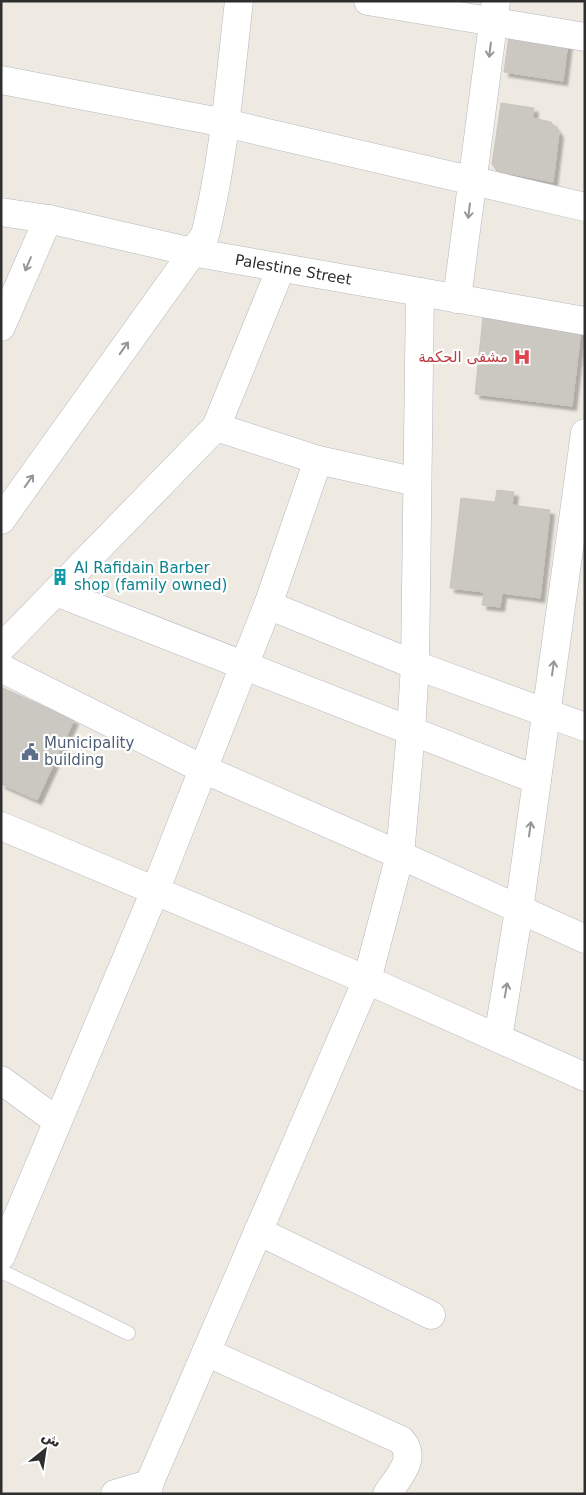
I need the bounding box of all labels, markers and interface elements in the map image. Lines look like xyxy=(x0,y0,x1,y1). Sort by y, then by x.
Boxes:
one-way arrow xyxy=(484,41,494,57)
one-way arrow xyxy=(464,202,474,218)
street label: Palestine Street xyxy=(234,251,353,289)
one-way arrow xyxy=(23,256,33,271)
one-way arrow xyxy=(119,341,129,355)
hospital icon: مشفى الحكمة xyxy=(512,347,532,367)
place label: مشفى الحكمة xyxy=(418,348,508,366)
one-way arrow xyxy=(24,475,35,488)
place label: Al Rafidain Barber shop (family owned) xyxy=(74,559,227,594)
building icon: Al Rafidain Barber shop (family owned) xyxy=(50,567,70,587)
one-way arrow xyxy=(548,661,558,677)
place label: Municipality building xyxy=(44,734,134,769)
public building icon: Municipality building xyxy=(20,742,40,762)
one-way arrow xyxy=(526,822,536,838)
one-way arrow xyxy=(501,982,511,998)
north arrow xyxy=(20,1425,70,1475)
text: ش xyxy=(39,1427,64,1451)

